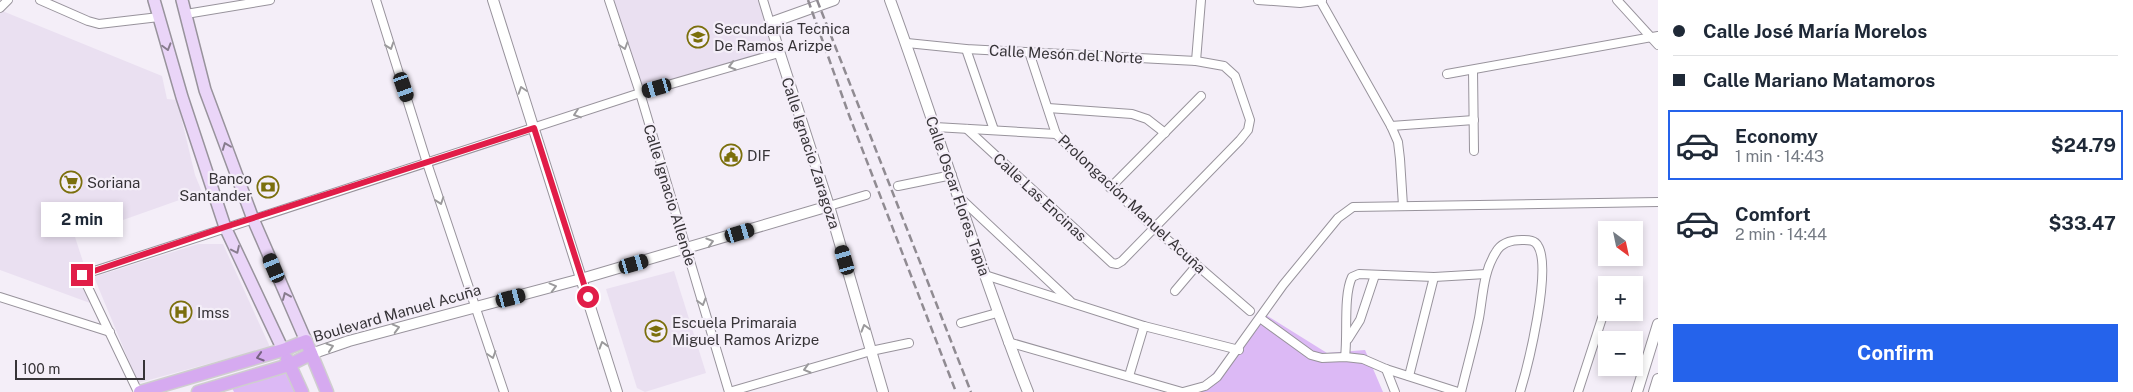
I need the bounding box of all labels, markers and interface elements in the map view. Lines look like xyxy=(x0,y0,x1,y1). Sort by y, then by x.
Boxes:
place label: Secundaria Tecnica De Ramos Arizpe xyxy=(714,20,850,54)
text: Calle José María Morelos xyxy=(1703,20,1927,42)
school or university icon: Secundaria Tecnica De Ramos Arizpe xyxy=(686,25,710,49)
street label: Calle Mesón del Norte xyxy=(989,41,1143,67)
one-way arrow xyxy=(162,42,172,51)
one-way arrow xyxy=(385,42,395,50)
one-way arrow xyxy=(618,42,628,50)
one-way arrow xyxy=(728,61,736,71)
text: Calle Mariano Matamoros xyxy=(1703,69,1935,91)
car xyxy=(392,70,415,104)
street label: Calle Ignacio Zaragoza xyxy=(778,75,844,231)
car xyxy=(640,77,673,99)
one-way arrow xyxy=(518,87,528,95)
one-way arrow xyxy=(573,108,581,118)
street label: Calle Oscar Flores Tapia xyxy=(923,114,993,278)
street label: Calle Ignacio Allende xyxy=(640,122,700,268)
icon: car xyxy=(1675,123,1720,168)
text: Economy xyxy=(1735,125,1818,147)
street label: Prolongación Manuel Acuña xyxy=(1055,131,1209,277)
text: $24.79 xyxy=(2051,134,2116,156)
one-way arrow xyxy=(221,142,231,150)
public building icon: DIF xyxy=(719,143,743,167)
place label: DIF xyxy=(747,147,771,164)
text: 1 min · 14:43 xyxy=(1735,147,1824,166)
street label: Calle Las Encinas xyxy=(990,150,1090,244)
supermarket icon: Soriana xyxy=(59,170,83,194)
place label: Banco Santander xyxy=(179,170,252,204)
place label: Soriana xyxy=(87,174,140,191)
bank icon: Banco Santander xyxy=(256,175,280,199)
one-way arrow xyxy=(434,196,444,205)
icon: car xyxy=(1675,201,1720,246)
callout: 2 min xyxy=(41,202,123,238)
text: Comfort xyxy=(1735,203,1811,225)
text: 2 min xyxy=(61,210,103,229)
text: $33.47 xyxy=(2048,212,2116,234)
car xyxy=(723,221,756,245)
north arrow xyxy=(1598,221,1642,266)
map controls xyxy=(1598,221,1643,376)
text: 2 min · 14:44 xyxy=(1735,225,1827,244)
one-way arrow xyxy=(705,237,713,247)
car xyxy=(833,244,856,276)
one-way arrow xyxy=(230,245,240,254)
car xyxy=(261,251,286,285)
car xyxy=(617,253,650,275)
route end xyxy=(71,264,93,286)
button: + xyxy=(1598,276,1643,321)
street label: Boulevard Manuel Acuña xyxy=(311,281,483,345)
one-way arrow xyxy=(549,282,557,292)
route start xyxy=(577,286,599,308)
car xyxy=(494,287,527,309)
one-way arrow xyxy=(282,292,293,301)
one-way arrow xyxy=(696,298,707,306)
hospital icon: Imss xyxy=(169,300,193,324)
place label: Imss xyxy=(197,304,229,321)
place label: Escuela Primaraia Miguel Ramos Arizpe xyxy=(672,314,819,348)
school or university icon: Escuela Primaraia Miguel Ramos Arizpe xyxy=(644,319,668,343)
one-way arrow xyxy=(392,324,400,334)
button: Confirm xyxy=(1673,324,2118,382)
one-way arrow xyxy=(860,325,870,333)
button: − xyxy=(1598,331,1643,376)
one-way arrow xyxy=(599,342,609,350)
one-way arrow xyxy=(325,343,334,353)
one-way arrow xyxy=(256,351,264,361)
one-way arrow xyxy=(486,351,496,359)
scale bar xyxy=(15,357,145,380)
text: 100 m xyxy=(22,361,60,377)
one-way arrow xyxy=(804,364,812,374)

